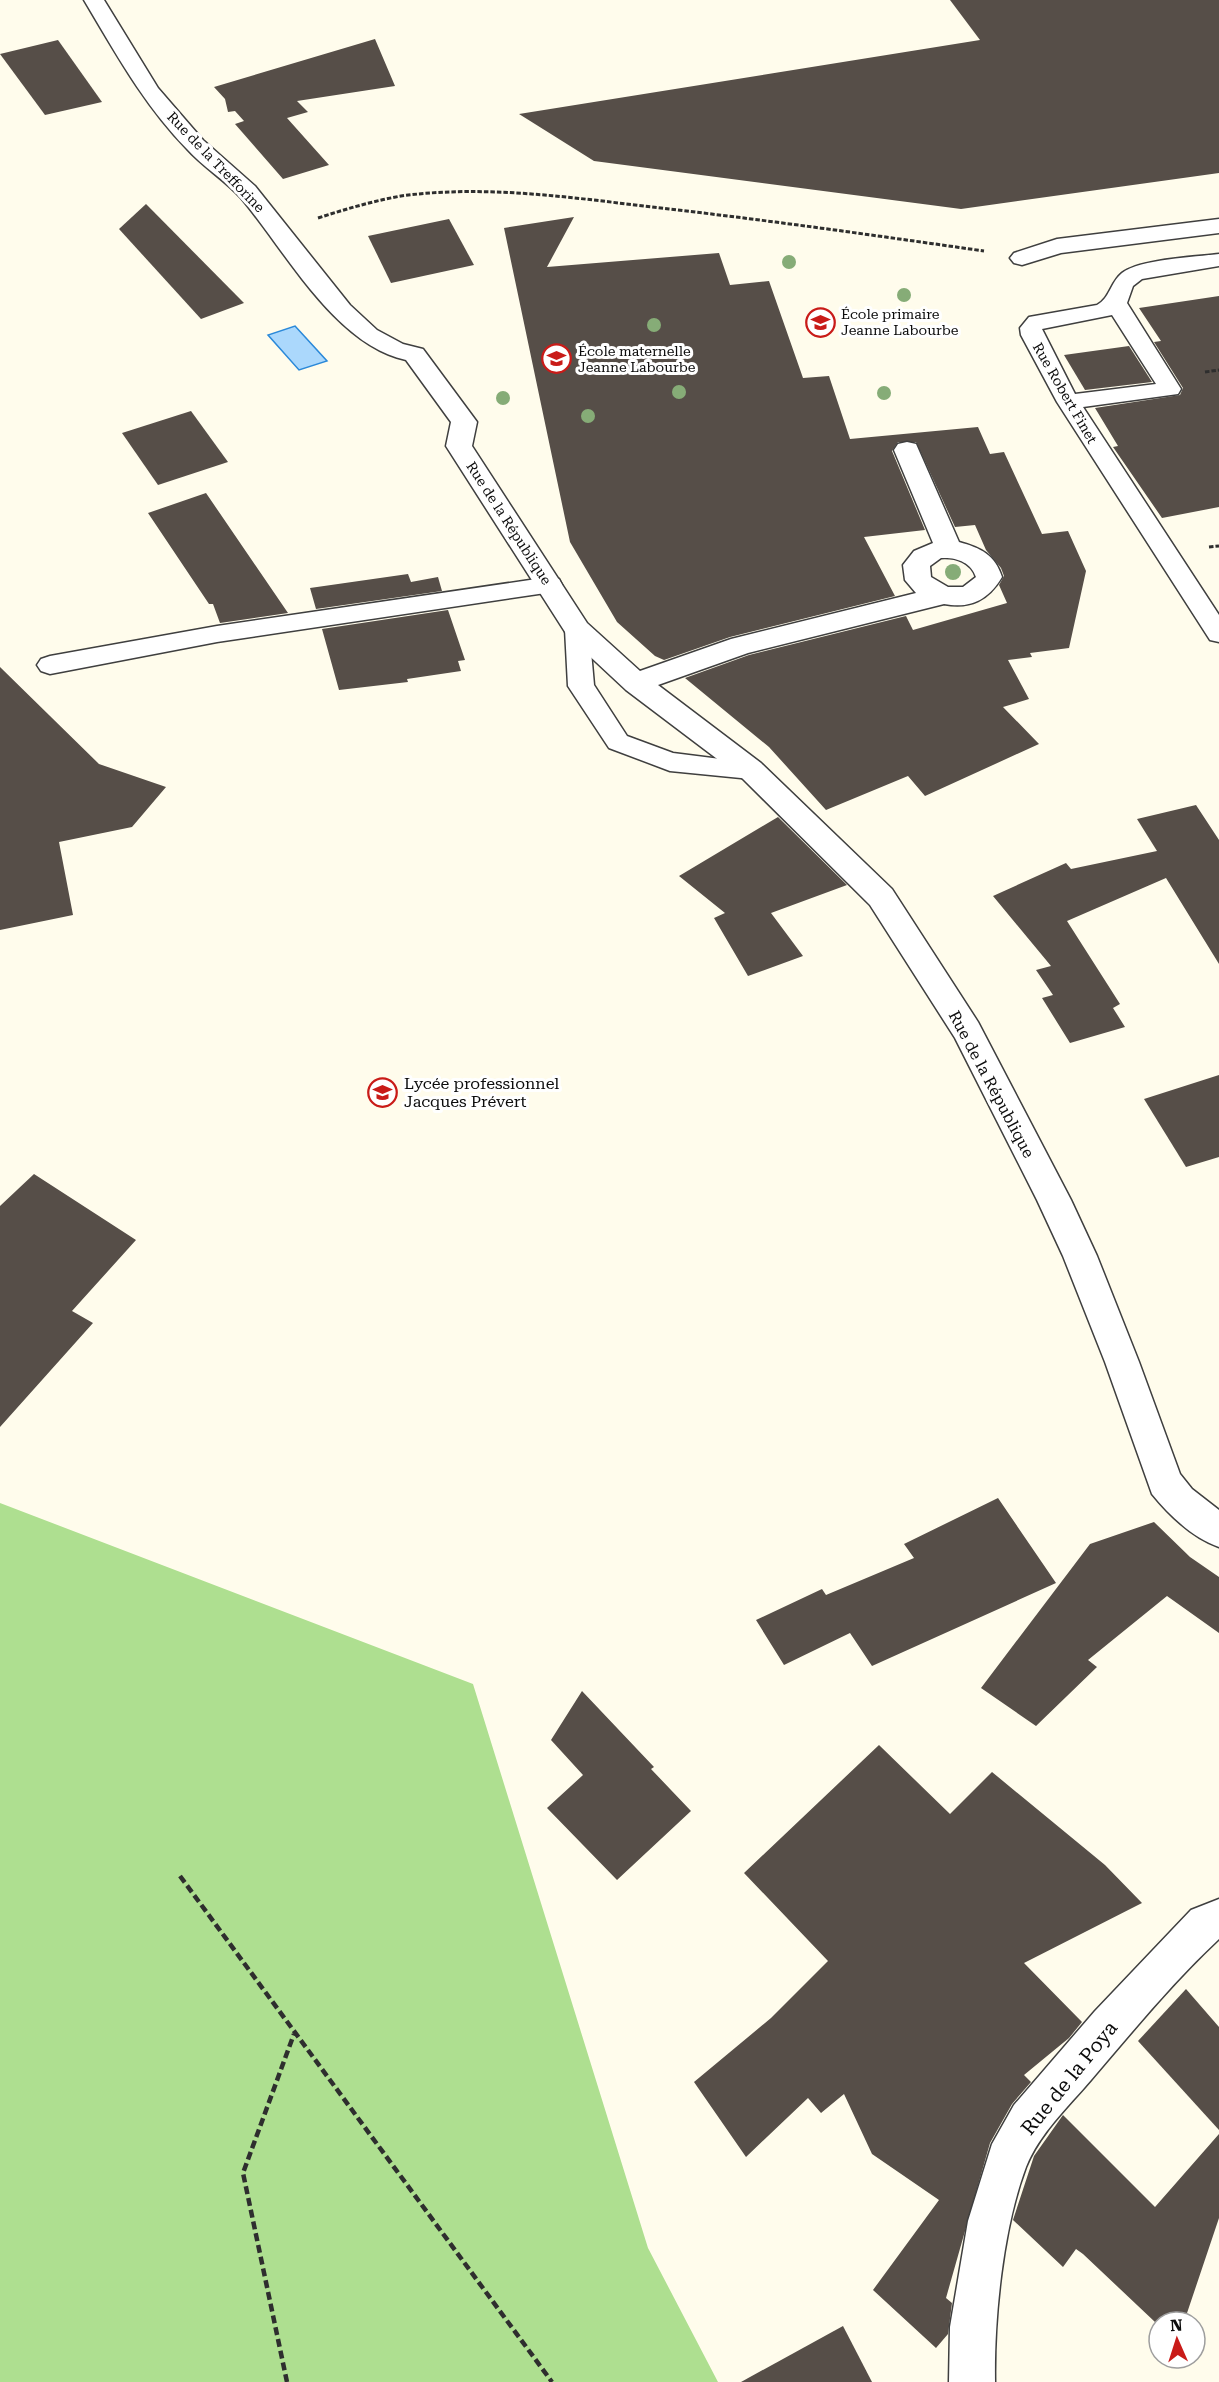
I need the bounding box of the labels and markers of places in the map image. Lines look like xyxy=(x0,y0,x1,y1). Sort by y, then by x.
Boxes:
school or university icon: École primaire Jeanne Labourbe xyxy=(804,306,836,338)
place label: École primaire Jeanne Labourbe xyxy=(841,306,959,338)
school or university icon: École maternelle Jeanne Labourbe xyxy=(541,343,573,375)
place label: École maternelle Jeanne Labourbe xyxy=(578,343,696,375)
place label: Lycée professionnel Jacques Prévert xyxy=(404,1074,559,1111)
school or university icon: Lycée professionnel Jacques Prévert xyxy=(367,1076,399,1108)

